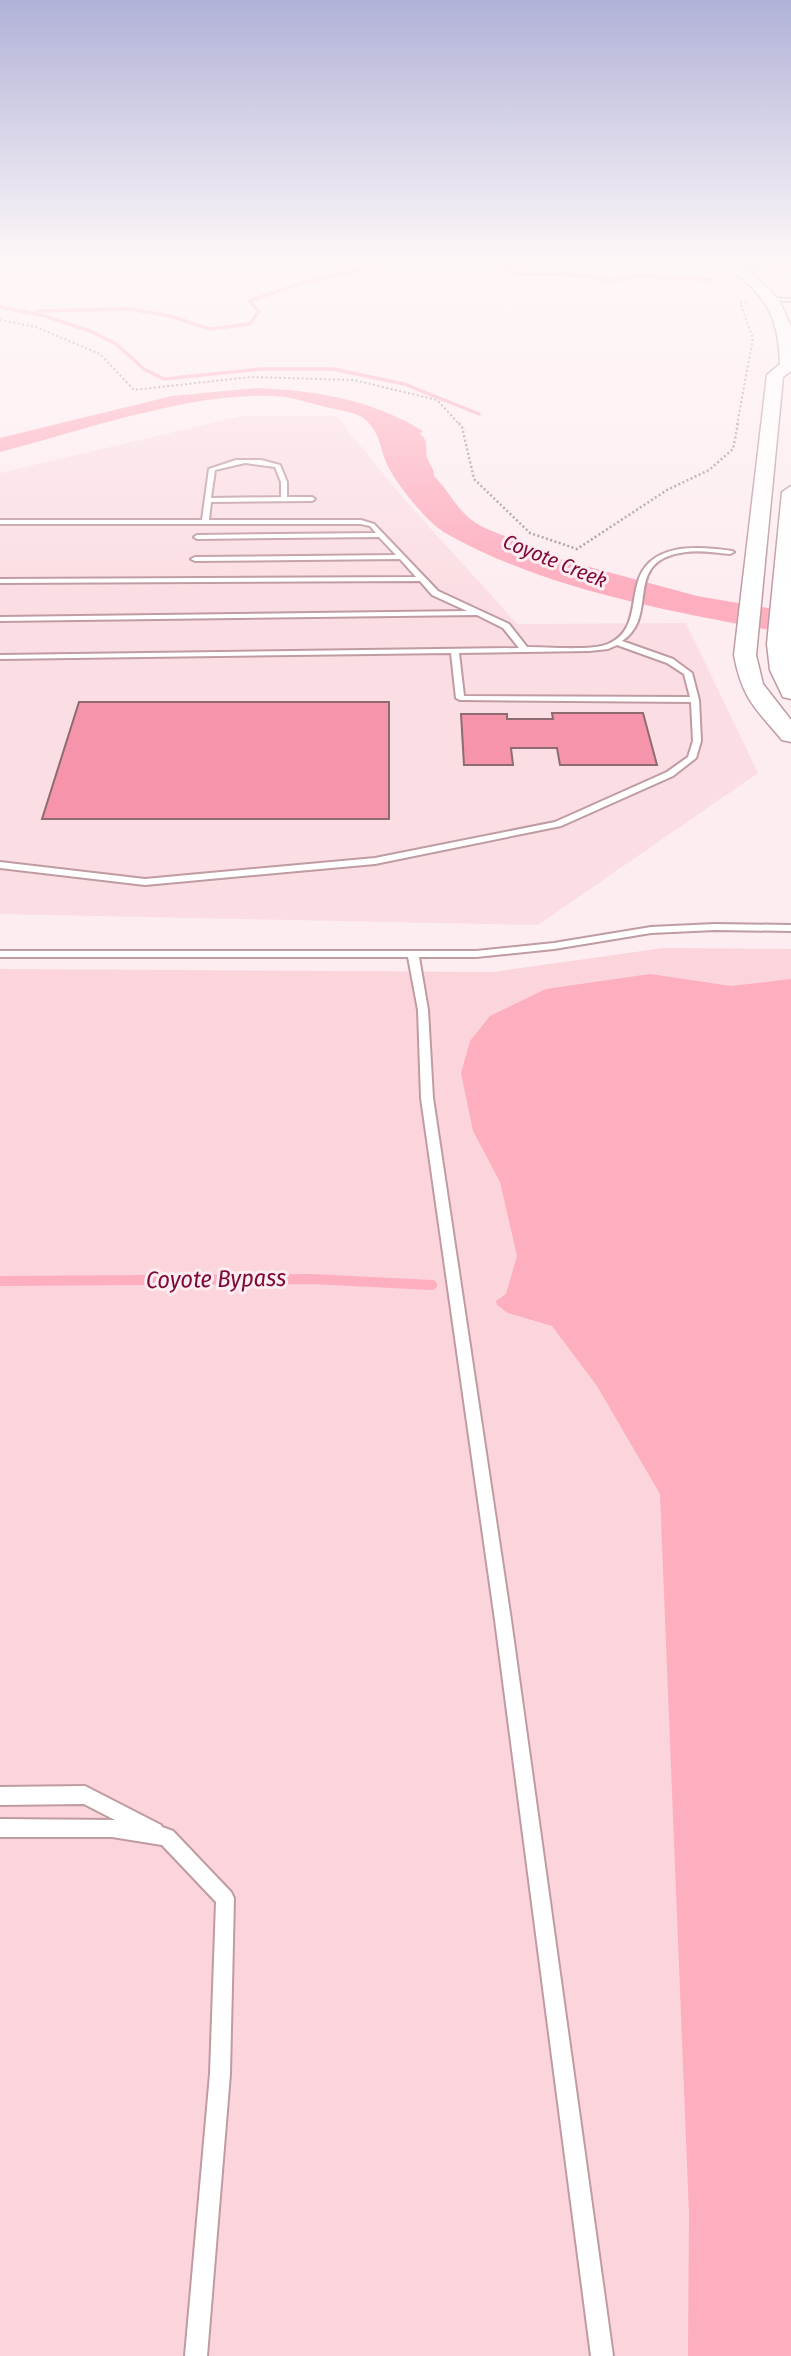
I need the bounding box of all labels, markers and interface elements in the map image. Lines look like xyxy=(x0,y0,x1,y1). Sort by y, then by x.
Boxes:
water label: Coyote Creek xyxy=(499,528,611,594)
water label: Coyote Bypass xyxy=(146,1264,286,1294)

